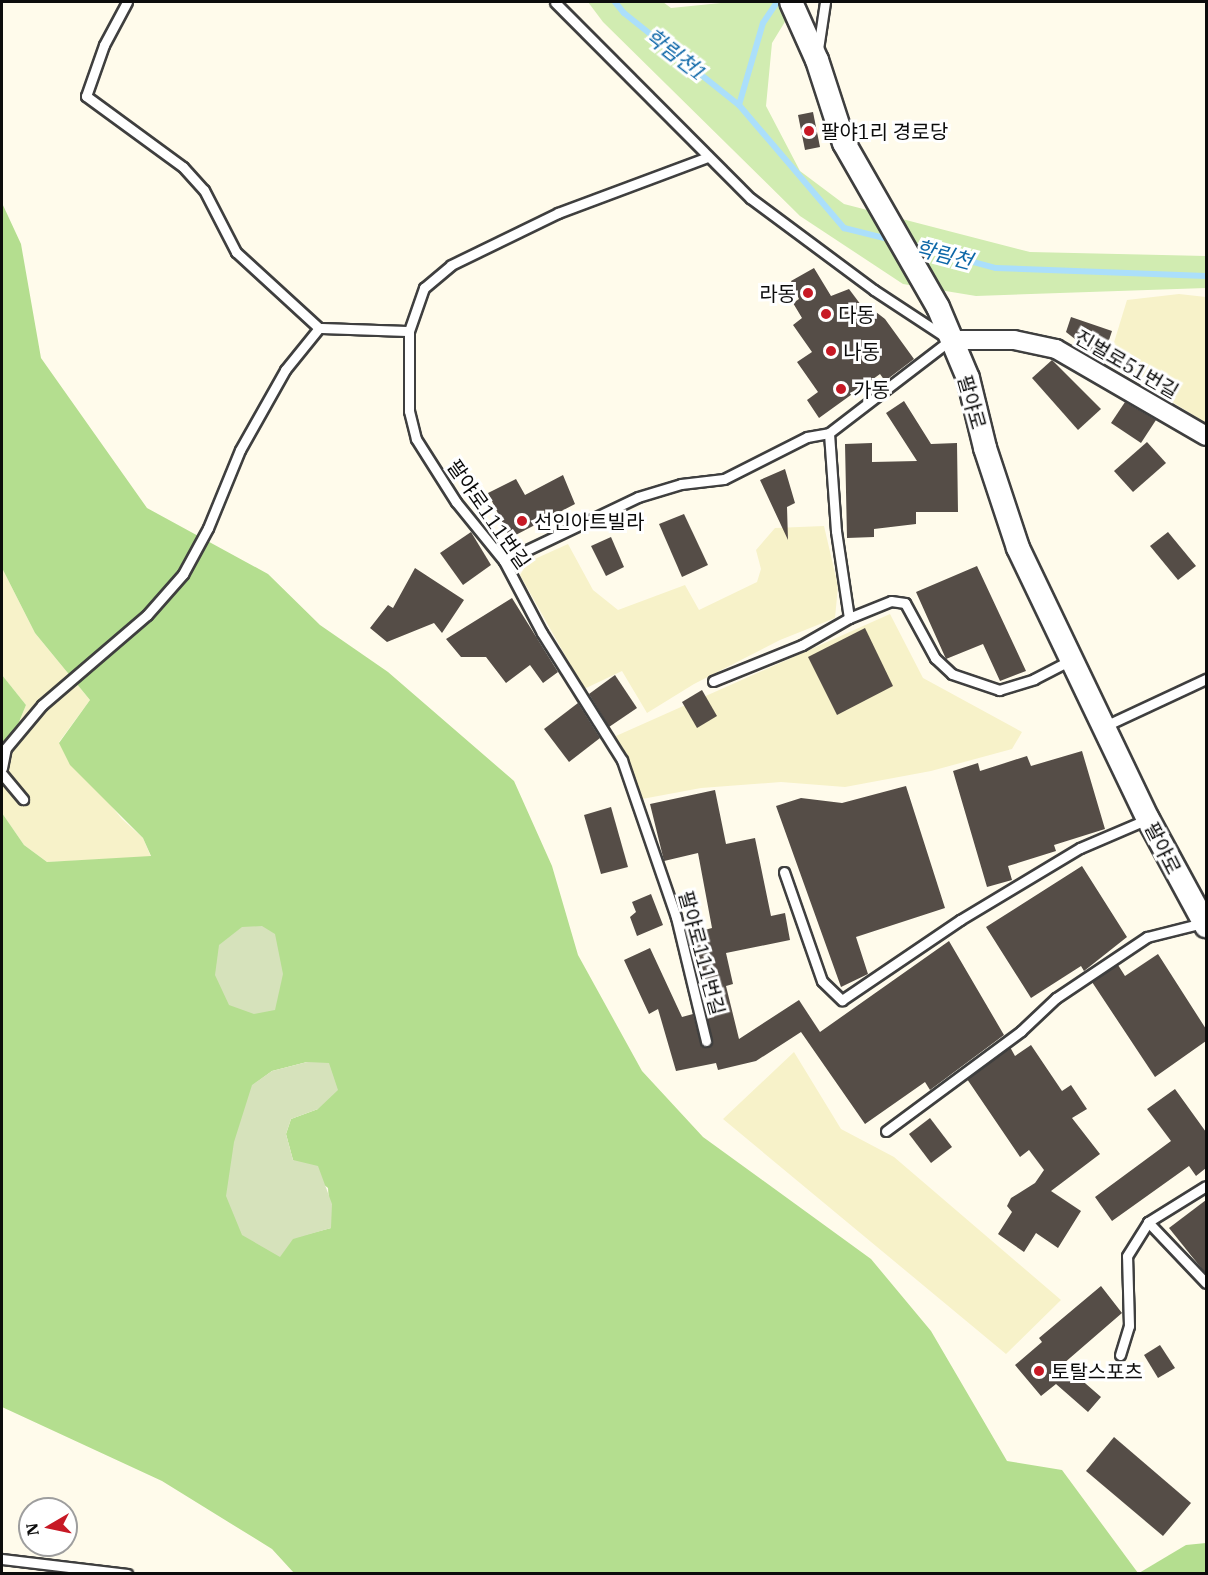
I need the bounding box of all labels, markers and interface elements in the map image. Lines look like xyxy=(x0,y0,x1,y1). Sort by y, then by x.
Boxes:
water label: 학림천1 xyxy=(641,23,711,85)
place label: 팔야1리 경로당 xyxy=(821,119,948,143)
marker: 팔야1리 경로당 xyxy=(802,124,816,138)
water label: 학림천 xyxy=(913,234,975,274)
place label: 라동 xyxy=(759,281,796,305)
marker: 라동 xyxy=(801,286,815,300)
place label: 다동 xyxy=(838,302,875,326)
marker: 다동 xyxy=(819,307,833,321)
street label: 진벌로51번길 xyxy=(1071,325,1183,403)
place label: 나동 xyxy=(843,339,880,363)
marker: 나동 xyxy=(824,344,838,358)
street label: 팔야로 xyxy=(953,372,991,432)
place label: 가동 xyxy=(853,377,890,401)
marker: 가동 xyxy=(834,382,848,396)
street label: 팔야로111번길 xyxy=(442,455,536,573)
place label: 선인아트빌라 xyxy=(534,509,644,533)
marker: 선인아트빌라 xyxy=(515,514,529,528)
street label: 팔야로 xyxy=(1140,818,1186,878)
street label: 팔야로111번길 xyxy=(674,888,730,1018)
place label: 토탈스포츠 xyxy=(1051,1359,1143,1383)
marker: 토탈스포츠 xyxy=(1032,1364,1046,1378)
north arrow xyxy=(18,1497,78,1557)
text: N xyxy=(21,1522,43,1537)

